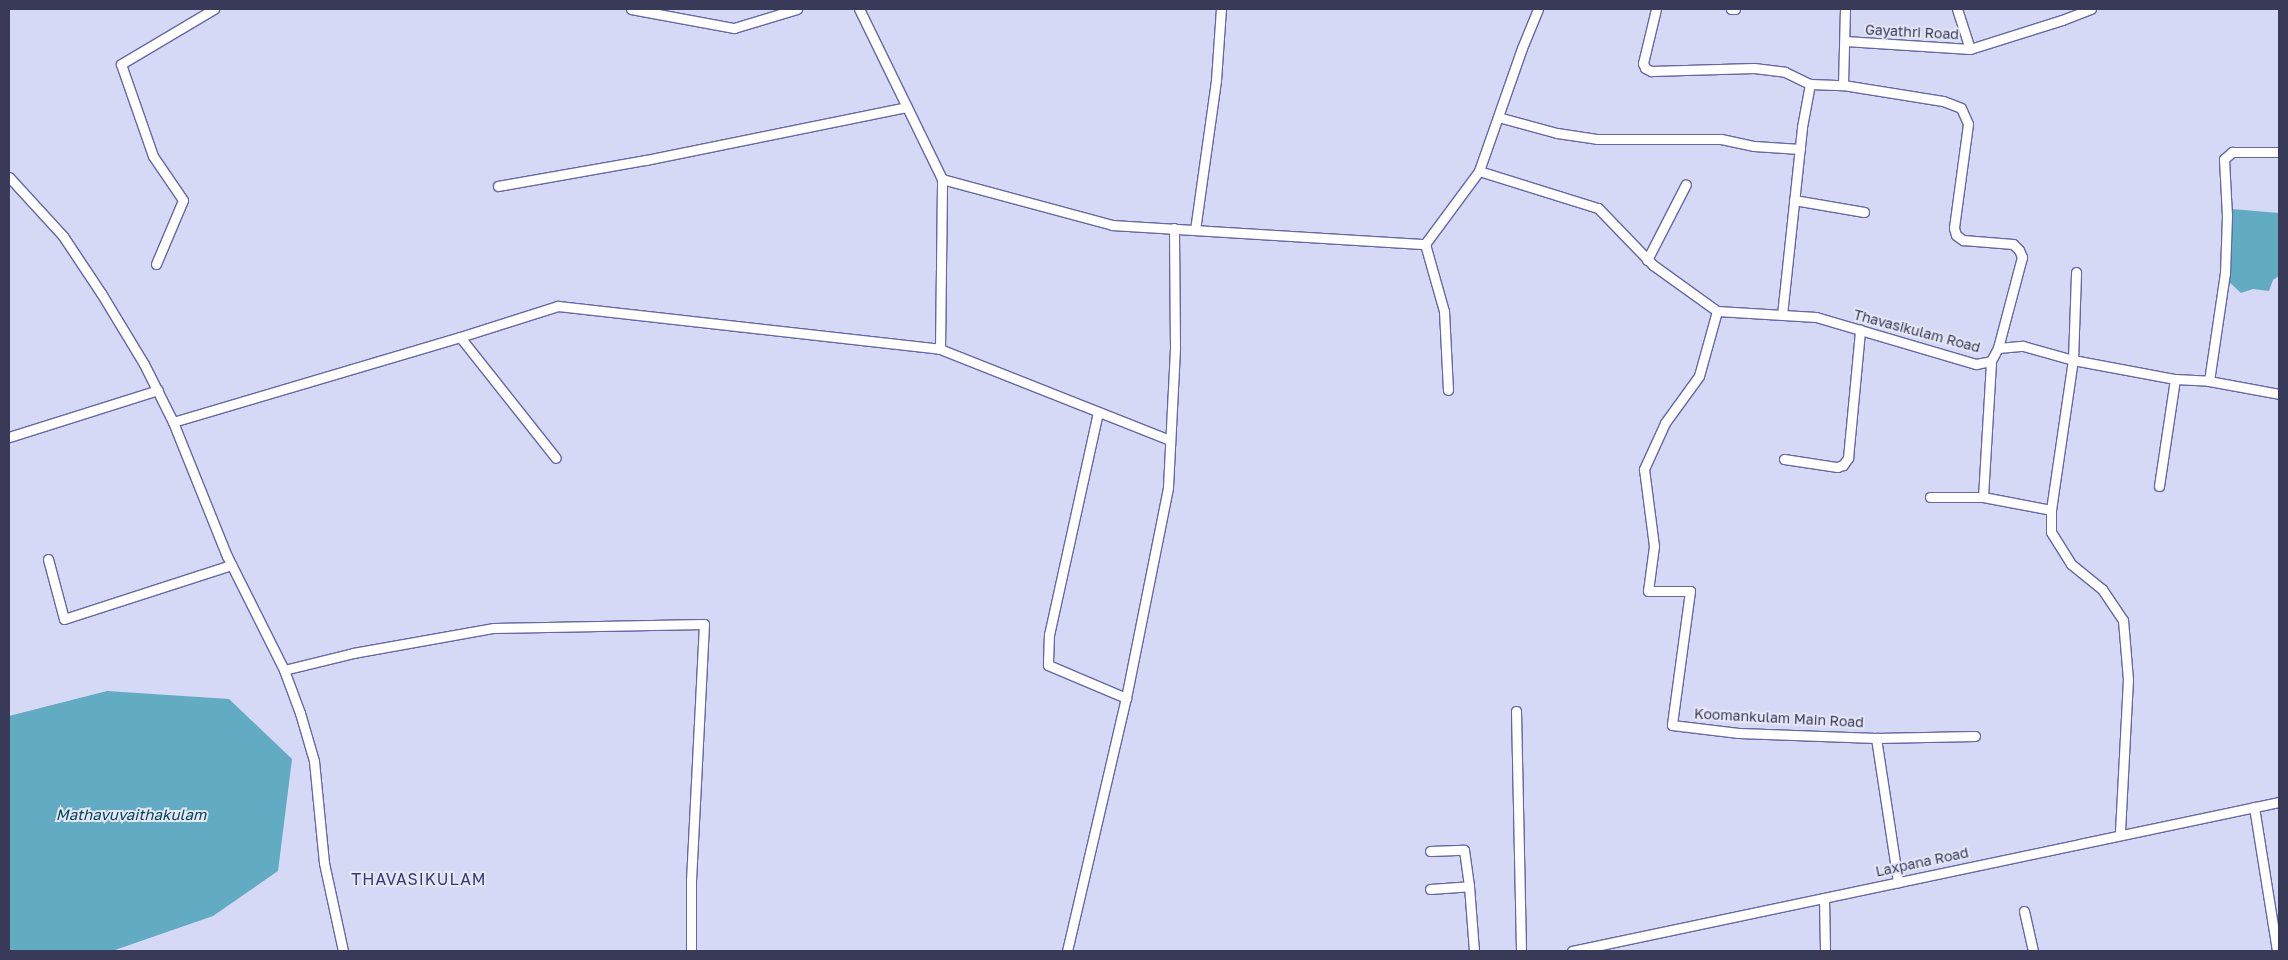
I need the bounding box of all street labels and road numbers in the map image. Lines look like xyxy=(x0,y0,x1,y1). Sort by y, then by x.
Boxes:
street label: Gayathri Road xyxy=(1865,21,1959,43)
street label: Thavasikulam Road xyxy=(1852,306,1982,356)
street label: Koomankulam Main Road xyxy=(1694,705,1864,731)
street label: Laxpana Road xyxy=(1874,844,1970,880)

